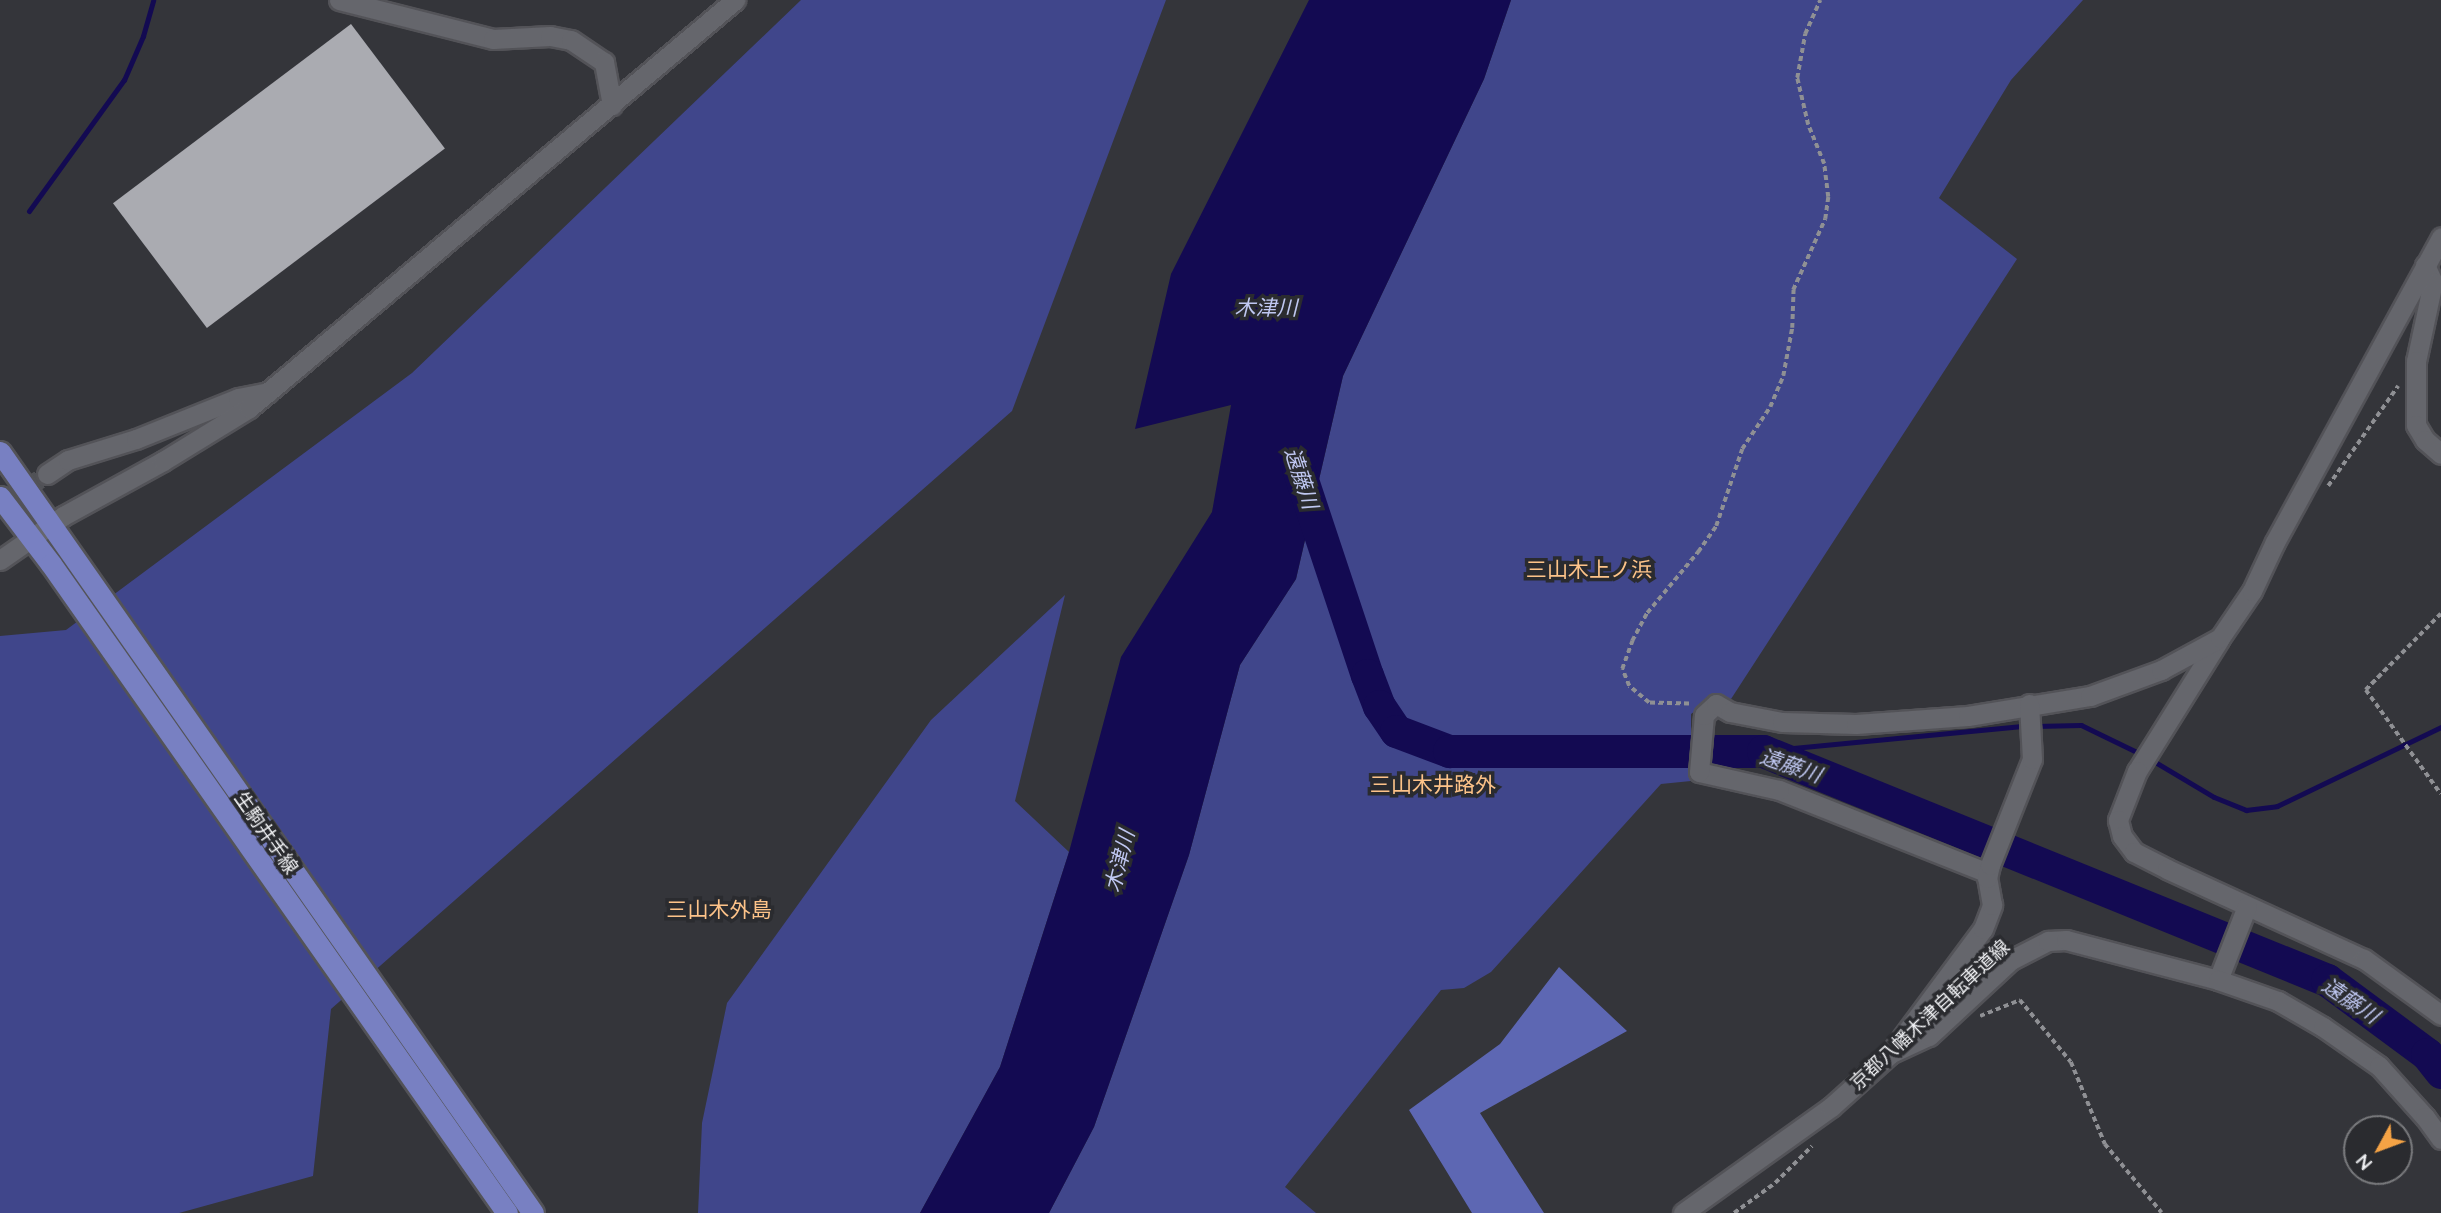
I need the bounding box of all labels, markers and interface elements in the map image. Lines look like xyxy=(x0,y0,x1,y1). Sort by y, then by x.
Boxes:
water label: 木津川 xyxy=(1235,294,1297,320)
water label: 遠藤川 xyxy=(1280,444,1324,512)
district label: 三山木上ノ浜 xyxy=(1526,556,1652,582)
water label: 遠藤川 xyxy=(1757,743,1825,787)
district label: 三山木井路外 xyxy=(1370,771,1496,797)
street label: 生駒井手線 xyxy=(229,788,303,878)
water label: 木津川 xyxy=(1099,827,1139,895)
district label: 三山木外島 xyxy=(667,896,771,922)
street label: 京都八幡木津自転車道線 xyxy=(1846,935,2014,1095)
water label: 遠藤川 xyxy=(2318,972,2384,1028)
north arrow xyxy=(2343,1115,2413,1185)
text: N xyxy=(2350,1149,2377,1176)

